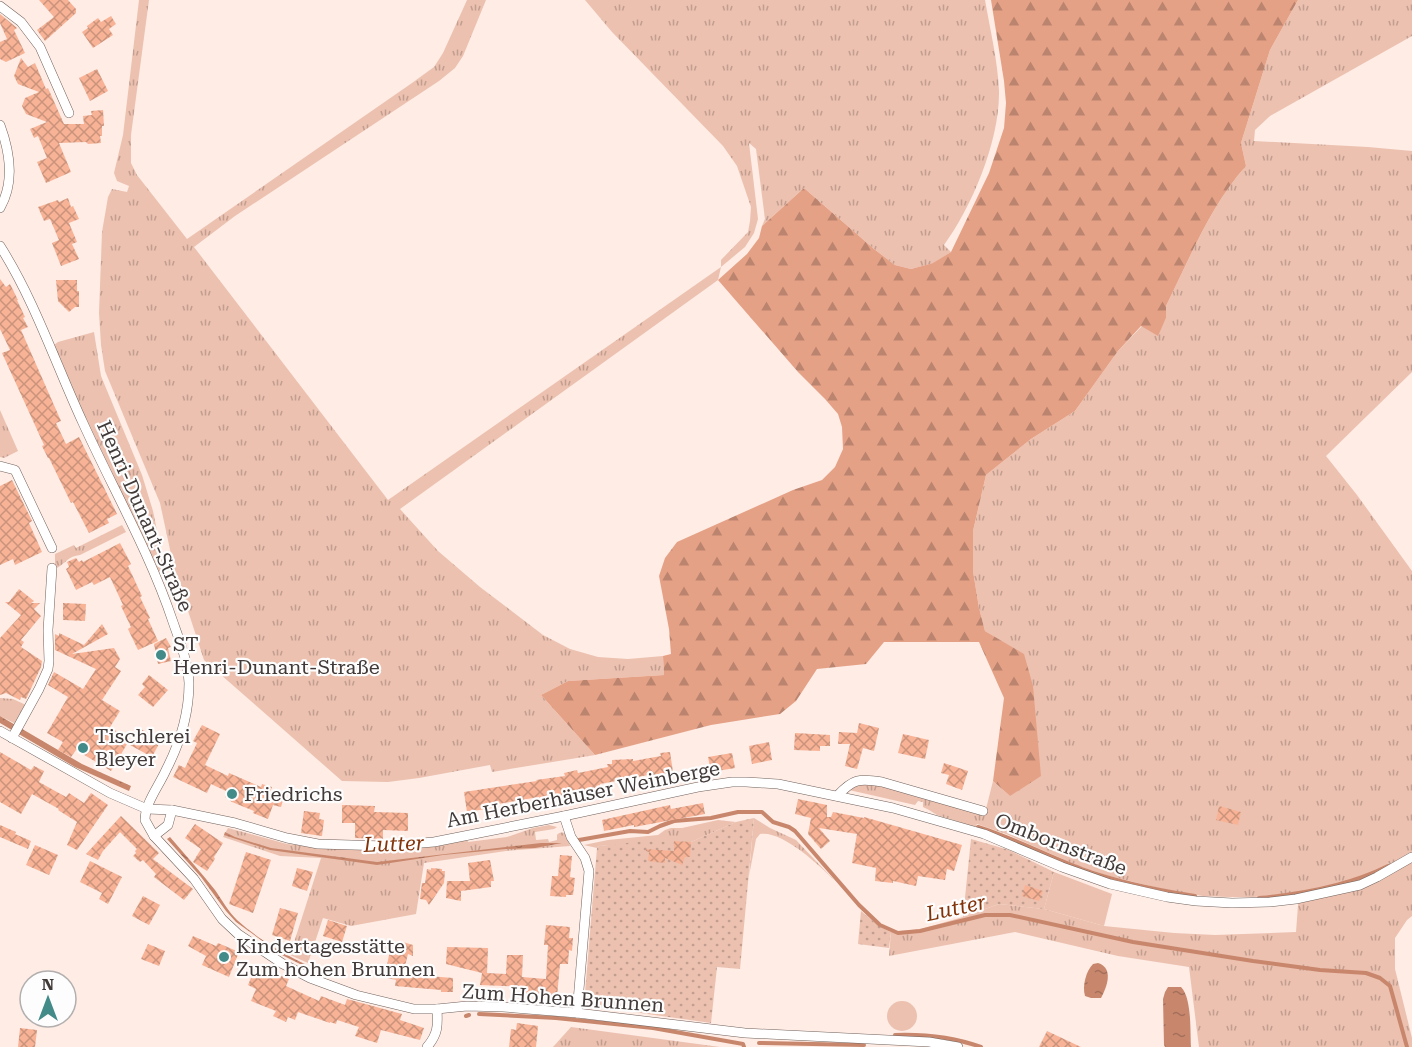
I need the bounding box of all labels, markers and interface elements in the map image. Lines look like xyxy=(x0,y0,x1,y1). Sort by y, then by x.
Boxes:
street label: Henri-Dunant-Straße xyxy=(92,417,198,615)
place label: ST Henri-Dunant-Straße xyxy=(173,632,380,679)
marker: ST Henri-Dunant-Straße xyxy=(154,648,168,662)
place label: Tischlerei Bleyer xyxy=(95,724,191,771)
marker: Tischlerei Bleyer xyxy=(76,741,90,755)
street label: Am Herberhäuser Weinberge xyxy=(444,756,722,832)
place label: Friedrichs xyxy=(244,782,343,806)
marker: Friedrichs xyxy=(225,787,239,801)
street label: Ombornstraße xyxy=(992,808,1130,880)
water label: Lutter xyxy=(362,831,425,857)
water label: Lutter xyxy=(923,890,988,926)
place label: Kindertagesstätte Zum hohen Brunnen xyxy=(236,934,435,981)
marker: Kindertagesstätte Zum hohen Brunnen xyxy=(217,950,231,964)
north arrow xyxy=(18,969,78,1029)
text: N xyxy=(42,975,54,994)
street label: Zum Hohen Brunnen xyxy=(461,979,665,1017)

